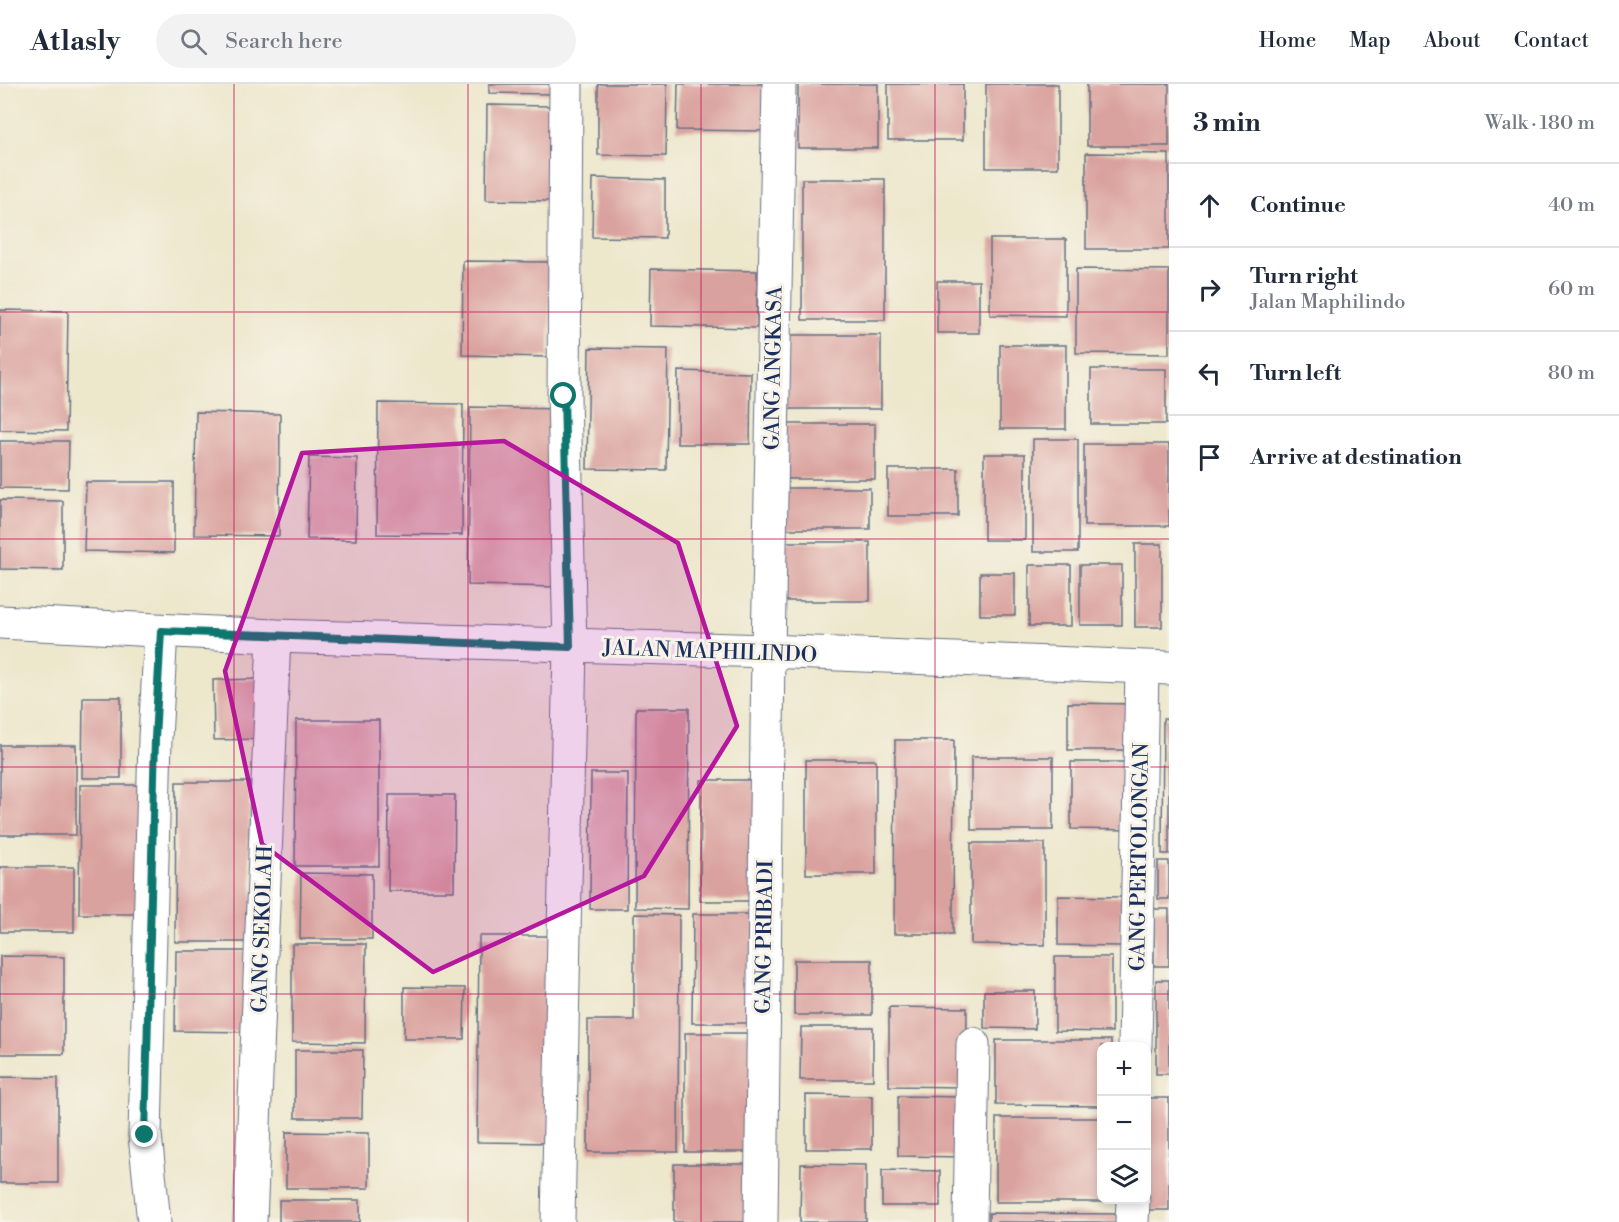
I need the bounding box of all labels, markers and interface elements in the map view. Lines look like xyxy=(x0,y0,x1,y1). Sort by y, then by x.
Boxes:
search box xyxy=(156,14,576,68)
text: Atlasly xyxy=(30,24,120,59)
icon: search xyxy=(177,25,210,58)
text: Search here xyxy=(225,28,343,55)
text: Home xyxy=(1259,28,1316,54)
text: Map xyxy=(1349,28,1391,54)
text: About xyxy=(1424,28,1481,54)
text: Contact xyxy=(1514,28,1589,54)
text: 3 min xyxy=(1193,107,1261,139)
text: Walk · 180 m xyxy=(1485,111,1595,136)
icon: ahead xyxy=(1193,189,1226,222)
text: Continue xyxy=(1250,192,1346,219)
text: 40 m xyxy=(1548,193,1595,218)
text: Turn right xyxy=(1250,263,1358,290)
icon: right xyxy=(1193,273,1226,306)
text: 60 m xyxy=(1548,277,1595,302)
street label: GANG ANGKASA xyxy=(760,285,788,450)
text: Jalan Maphilindo xyxy=(1250,290,1406,315)
icon: left xyxy=(1193,357,1226,390)
text: Turn left xyxy=(1250,360,1341,387)
text: 80 m xyxy=(1548,361,1595,386)
route start xyxy=(550,382,576,408)
icon: arrive xyxy=(1193,441,1226,474)
text: Arrive at destination xyxy=(1250,444,1462,471)
street label: JALAN MAPHILINDO xyxy=(601,635,818,669)
street label: GANG PERTOLONGAN xyxy=(1125,742,1155,971)
street label: GANG SEKOLAH xyxy=(247,845,279,1013)
street label: GANG PRIBADI xyxy=(751,860,779,1014)
map controls xyxy=(1097,1042,1151,1204)
button: + xyxy=(1097,1042,1151,1096)
button: − xyxy=(1097,1096,1151,1150)
route end xyxy=(131,1121,157,1147)
button: layers xyxy=(1097,1150,1151,1204)

